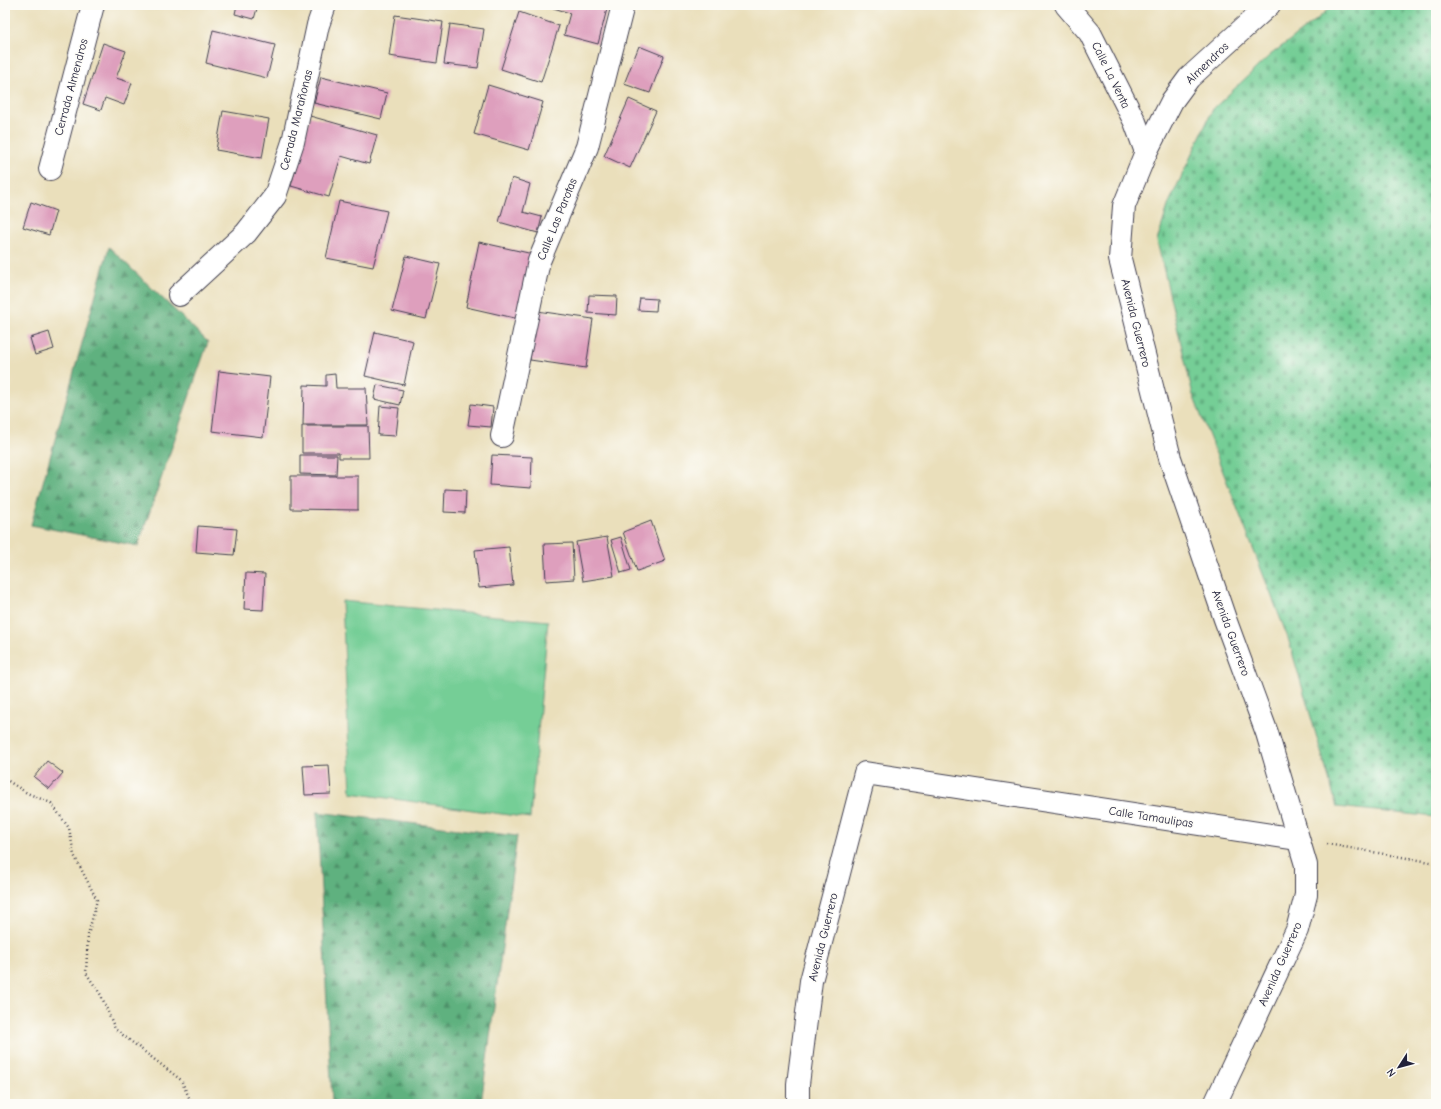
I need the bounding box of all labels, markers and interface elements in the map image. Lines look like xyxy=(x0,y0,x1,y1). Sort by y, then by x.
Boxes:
street label: Cerrada Almendros xyxy=(51,37,91,137)
street label: Calle La Venta xyxy=(1089,39,1133,111)
street label: Almendros xyxy=(1183,39,1231,87)
street label: Cerrada Marañonas xyxy=(277,68,315,172)
street label: Calle Las Parotas xyxy=(534,176,580,262)
street label: Avenida Guerrero xyxy=(1118,277,1154,369)
street label: Avenida Guerrero xyxy=(1209,588,1253,678)
street label: Calle Tamaulipas xyxy=(1108,803,1194,831)
street label: Avenida Guerrero xyxy=(805,891,841,983)
street label: Avenida Guerrero xyxy=(1255,920,1305,1008)
north arrow xyxy=(1379,1047,1419,1087)
text: N xyxy=(1384,1066,1399,1079)

